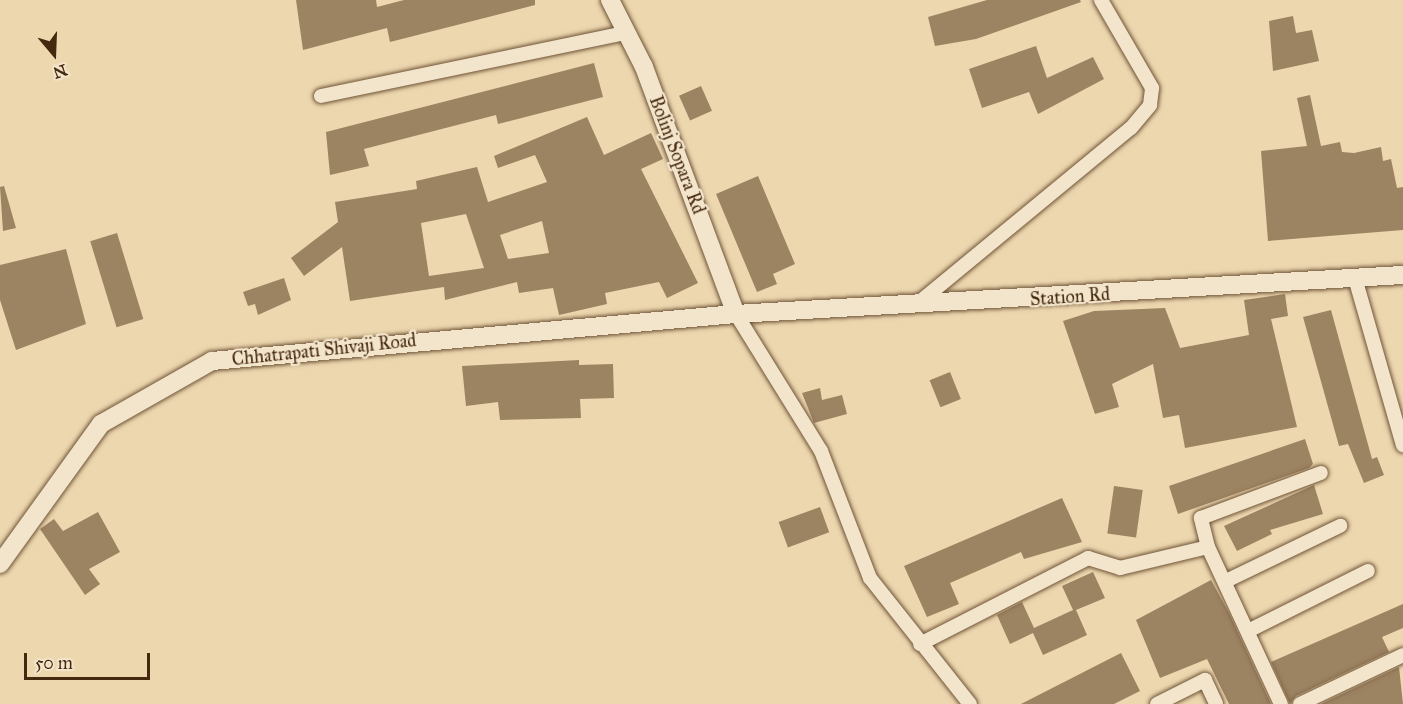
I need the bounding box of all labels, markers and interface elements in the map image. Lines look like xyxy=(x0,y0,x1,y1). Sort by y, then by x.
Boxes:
north arrow xyxy=(24,24,84,84)
text: N xyxy=(51,60,70,83)
street label: Bolinj Sopara Rd xyxy=(645,93,709,217)
street label: Station Rd xyxy=(1029,283,1111,311)
street label: Chhatrapati Shivaji Road xyxy=(231,330,417,370)
scale bar xyxy=(27,641,153,679)
text: 50 m xyxy=(35,652,73,674)

